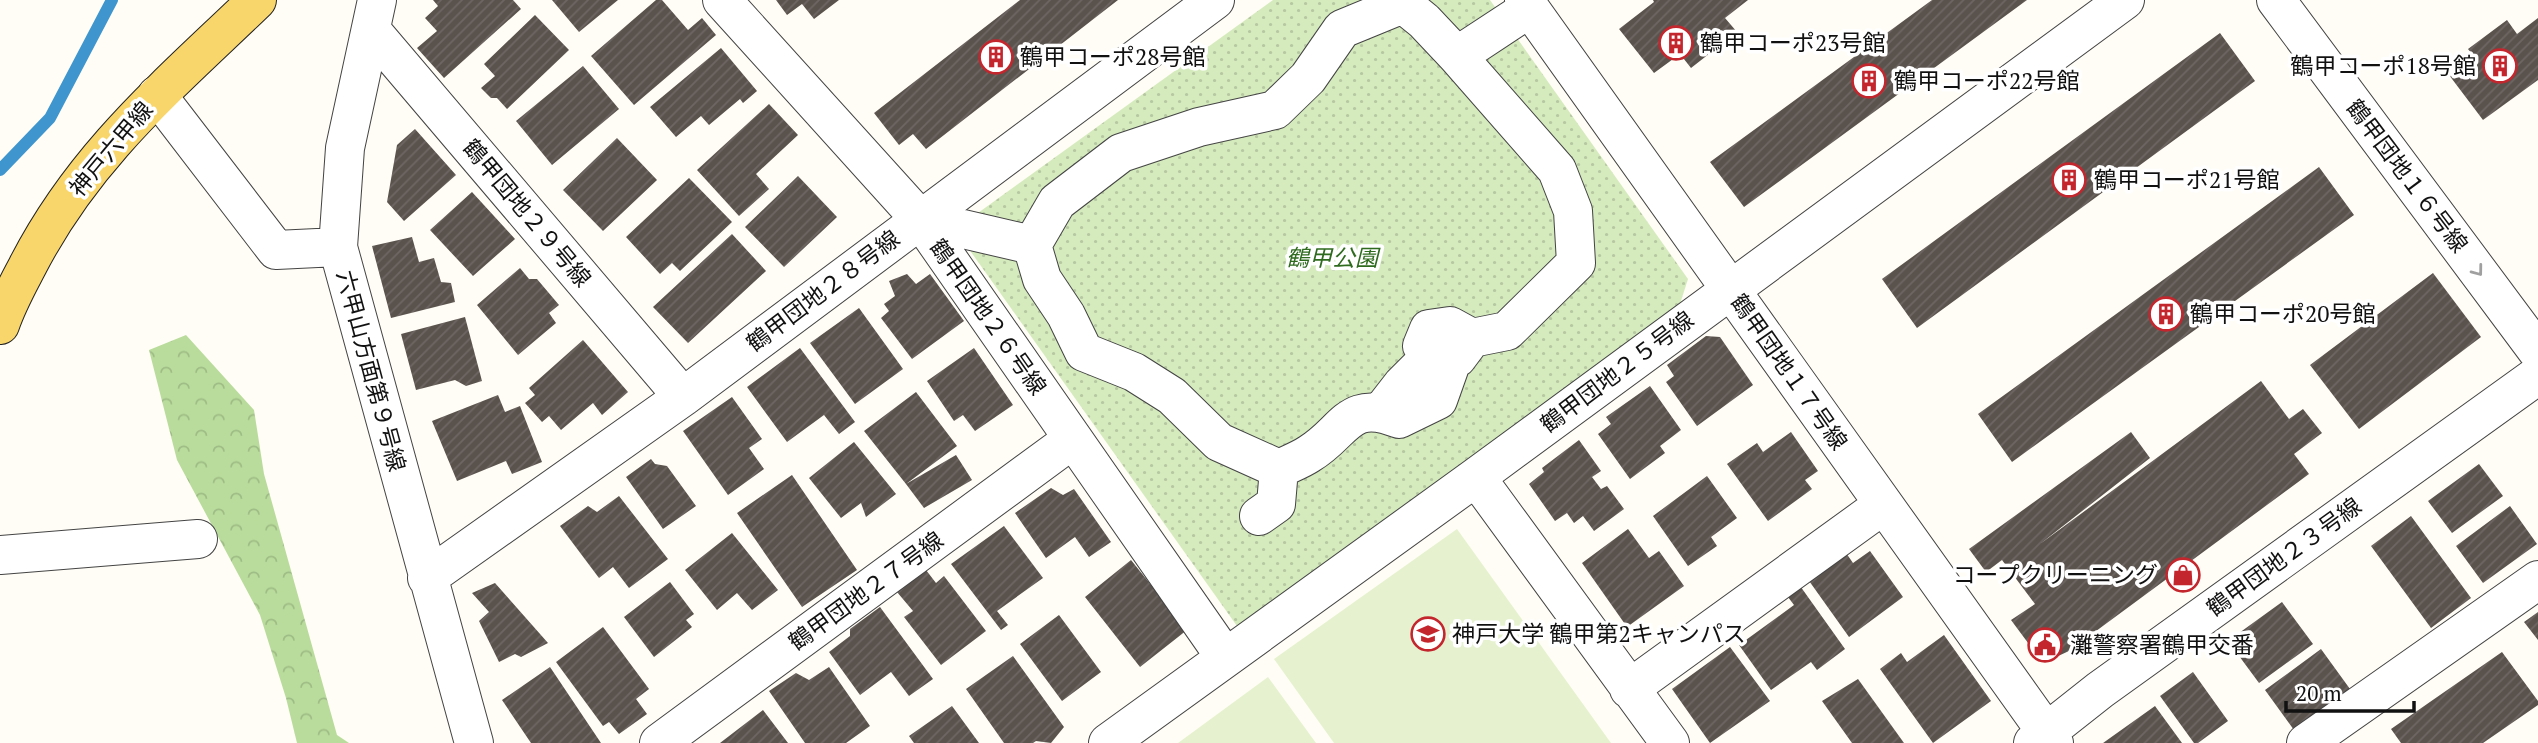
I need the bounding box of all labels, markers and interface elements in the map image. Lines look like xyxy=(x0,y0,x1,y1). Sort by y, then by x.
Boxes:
building icon: 鶴甲コーポ23号館 xyxy=(1657,24,1695,62)
place label: 鶴甲コーポ23号館 xyxy=(1700,27,1886,58)
building icon: 鶴甲コーポ28号館 xyxy=(977,38,1015,76)
place label: 鶴甲コーポ28号館 xyxy=(1020,41,1206,72)
building icon: 鶴甲コーポ18号館 xyxy=(2481,47,2519,85)
place label: 鶴甲コーポ18号館 xyxy=(2290,50,2476,81)
building icon: 鶴甲コーポ22号館 xyxy=(1850,62,1888,100)
place label: 鶴甲コーポ22号館 xyxy=(1894,65,2080,96)
street label: 鶴甲団地１６号線 xyxy=(2340,93,2475,259)
street label: 神戸六甲線 xyxy=(62,95,159,203)
street label: 鶴甲団地２９号線 xyxy=(456,132,598,293)
building icon: 鶴甲コーポ21号館 xyxy=(2050,161,2088,199)
place label: 鶴甲コーポ21号館 xyxy=(2094,164,2280,195)
street label: 鶴甲団地２８号線 xyxy=(740,223,906,358)
street label: 鶴甲団地２６号線 xyxy=(923,232,1054,401)
park label: 鶴甲公園 xyxy=(1286,242,1381,273)
one-way arrow xyxy=(2469,263,2482,276)
street label: 六甲山方面第９号線 xyxy=(330,267,413,475)
street label: 鶴甲団地１７号線 xyxy=(1724,287,1855,456)
building icon: 鶴甲コーポ20号館 xyxy=(2147,295,2185,333)
place label: 鶴甲コーポ20号館 xyxy=(2190,298,2376,329)
street label: 鶴甲団地２５号線 xyxy=(1534,304,1700,439)
street label: 鶴甲団地２３号線 xyxy=(2200,490,2367,623)
street label: 鶴甲団地２７号線 xyxy=(782,524,949,657)
shop icon: コープクリーニング xyxy=(2164,556,2202,594)
place label: コープクリーニング xyxy=(1952,559,2158,590)
school or university icon: 神戸大学 鶴甲第2キャンパス xyxy=(1409,615,1447,653)
place label: 神戸大学 鶴甲第2キャンパス xyxy=(1452,618,1746,649)
public building icon: 灘警察署鶴甲交番 xyxy=(2026,626,2064,664)
place label: 灘警察署鶴甲交番 xyxy=(2070,629,2254,660)
scale bar xyxy=(2286,670,2414,714)
text: 20 m xyxy=(2296,679,2342,707)

